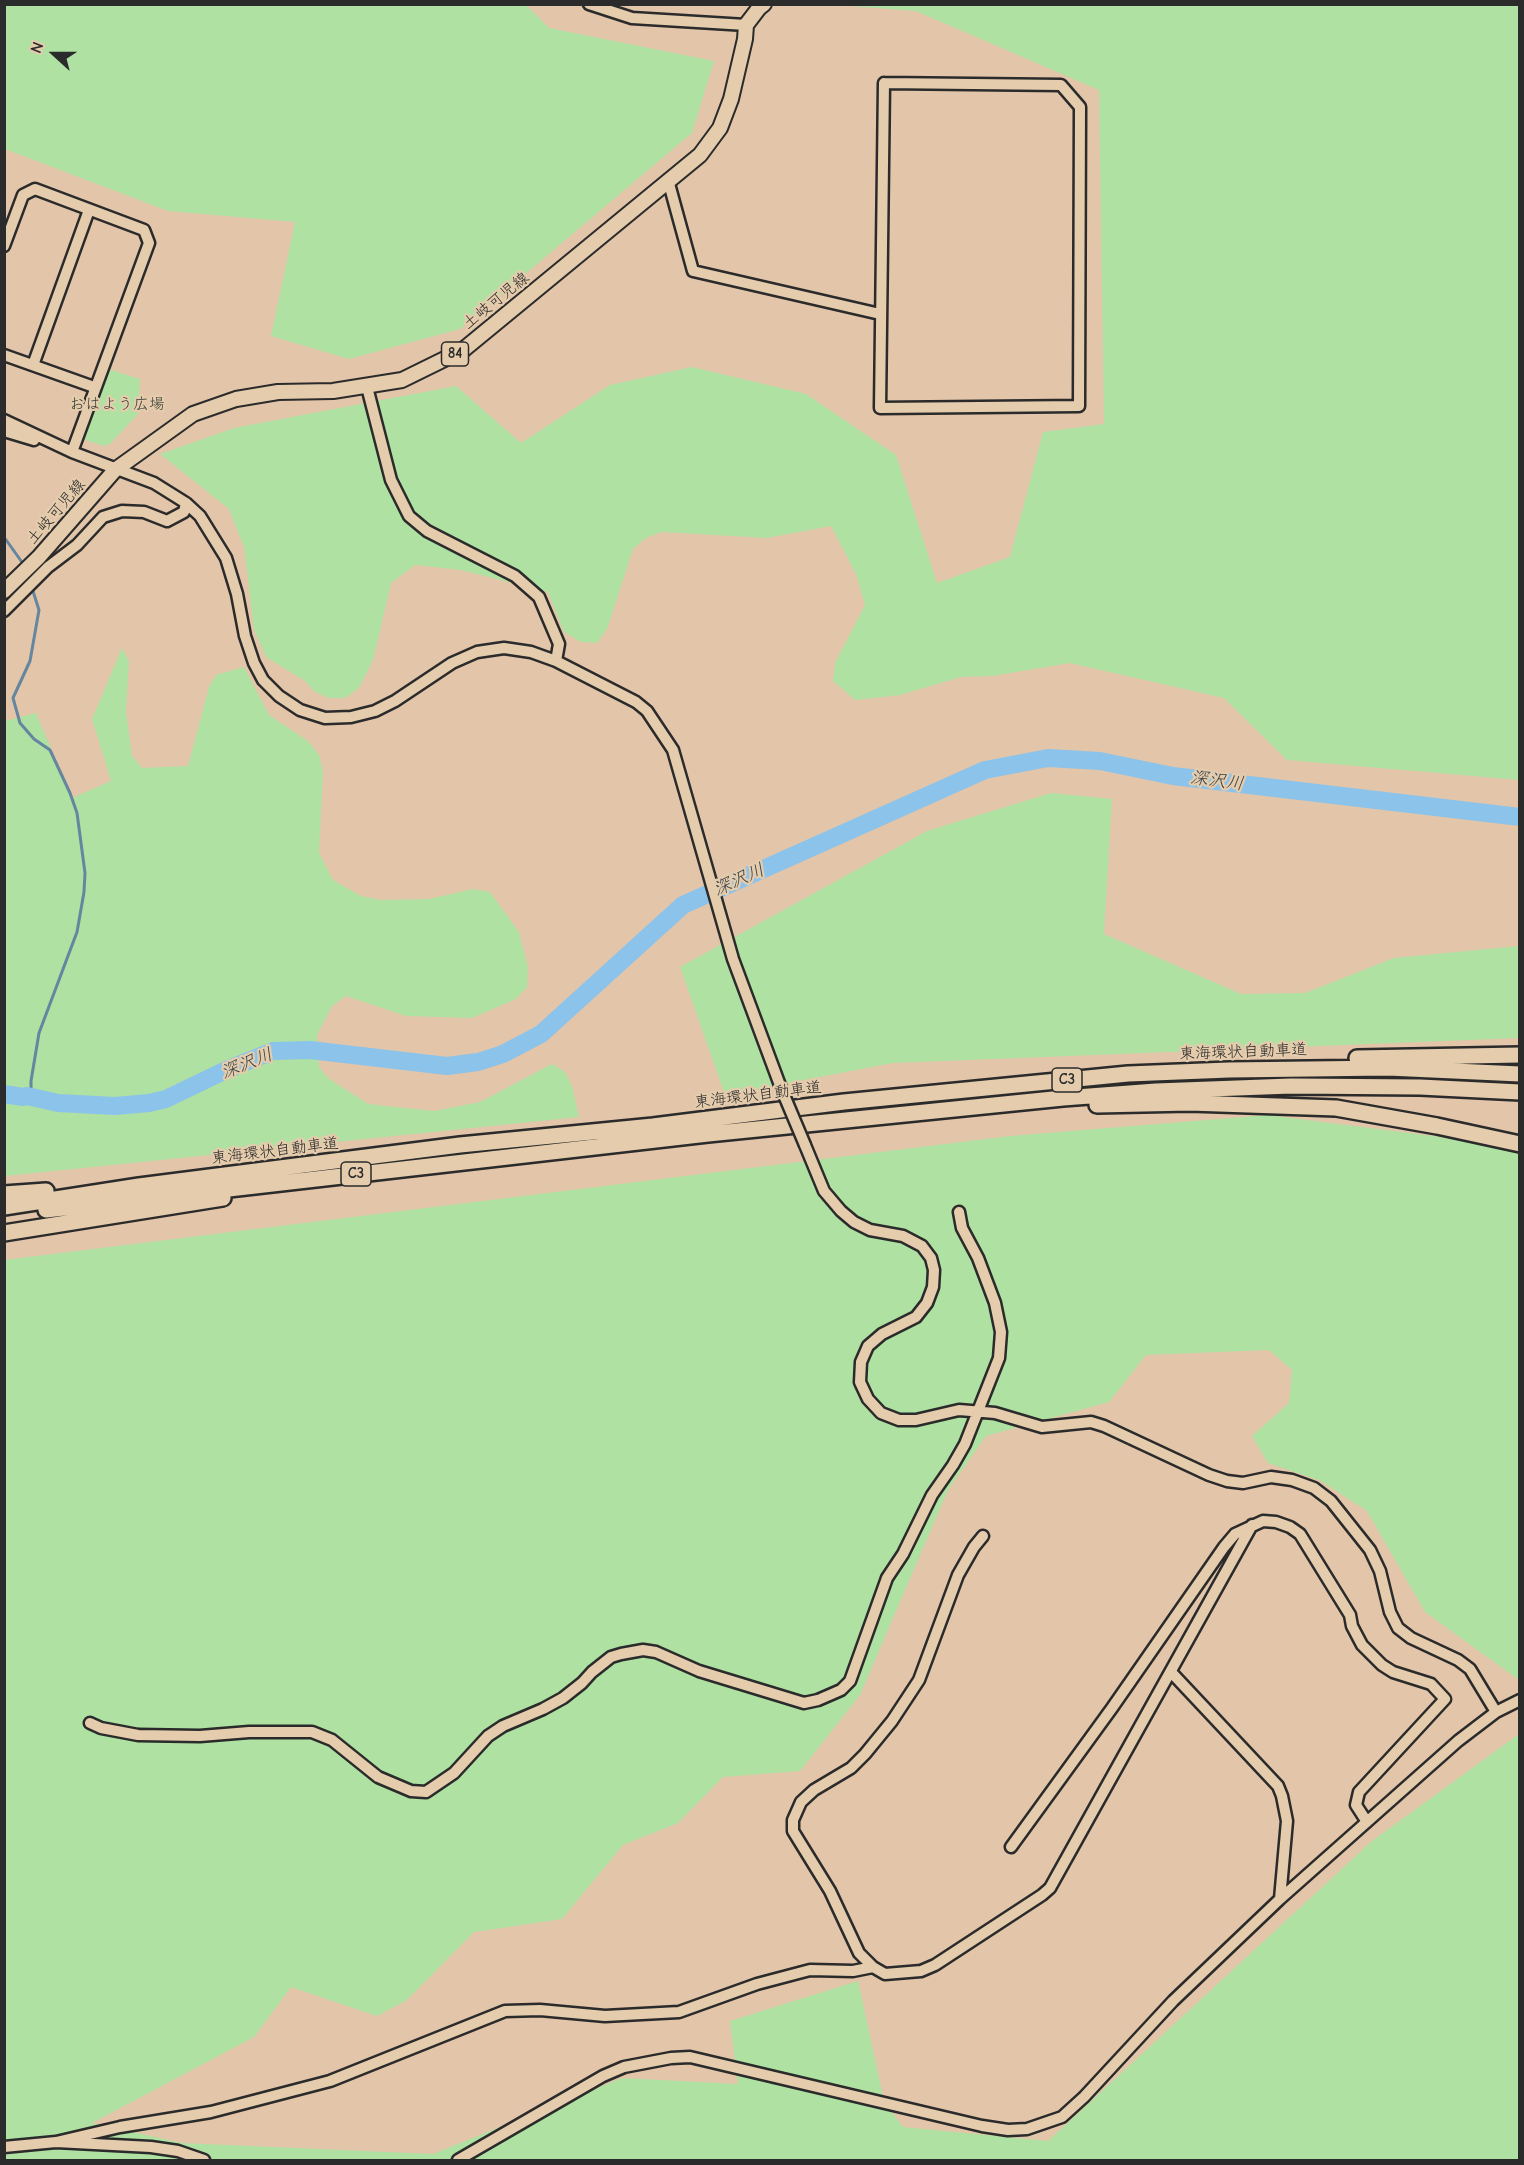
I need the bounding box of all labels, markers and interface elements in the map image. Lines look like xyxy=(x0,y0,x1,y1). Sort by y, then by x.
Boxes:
north arrow xyxy=(24,24,84,84)
text: N xyxy=(27,39,47,56)
street label: 土岐可児線 xyxy=(459,268,533,334)
road number: 84 xyxy=(442,342,468,366)
park label: おはよう広場 xyxy=(69,394,165,414)
street label: 土岐可児線 xyxy=(23,476,89,548)
water label: 深沢川 xyxy=(1189,767,1245,795)
water label: 深沢川 xyxy=(710,859,768,901)
street label: 東海環状自動車道 xyxy=(1179,1040,1307,1064)
water label: 深沢川 xyxy=(218,1044,276,1084)
road number: C3 xyxy=(1052,1068,1082,1092)
street label: 東海環状自動車道 xyxy=(693,1078,823,1112)
street label: 東海環状自動車道 xyxy=(210,1134,340,1168)
road number: C3 xyxy=(341,1162,371,1186)

